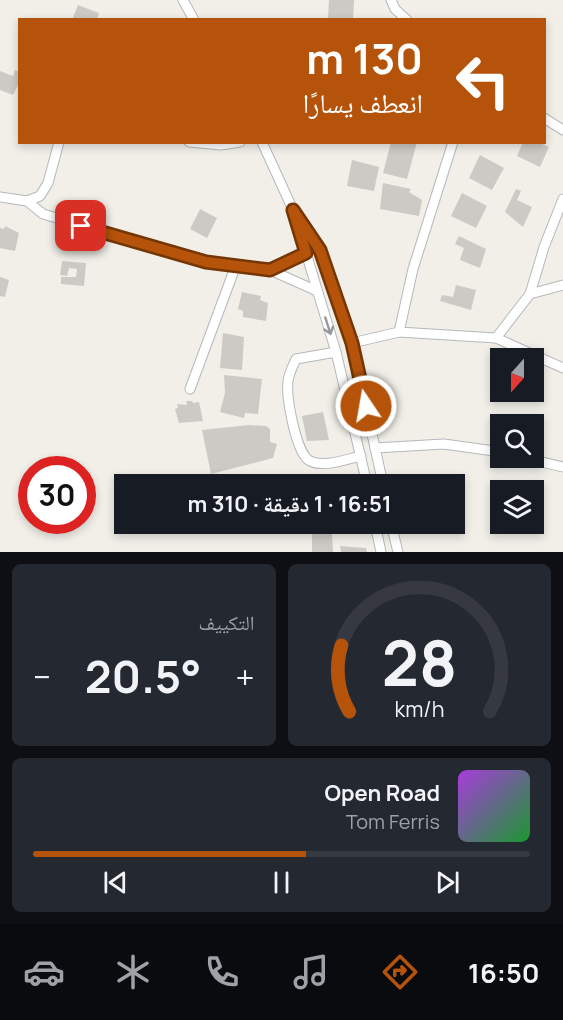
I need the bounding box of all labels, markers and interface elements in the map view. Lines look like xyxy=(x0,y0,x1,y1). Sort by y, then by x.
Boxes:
text: 130 m xyxy=(306,29,423,87)
icon: left xyxy=(444,42,522,120)
text: انعطف يسارًا xyxy=(303,84,423,121)
pin xyxy=(55,200,106,251)
icon: arrive xyxy=(64,209,97,242)
one-way arrow xyxy=(323,316,334,335)
north arrow xyxy=(490,348,544,402)
map controls xyxy=(490,348,544,534)
position arrow xyxy=(334,374,398,438)
button: search xyxy=(490,414,544,468)
speed limit sign: 30 xyxy=(18,456,96,534)
button: layers xyxy=(490,480,544,534)
text: 16:51 · 1 دقيقة · 310 m xyxy=(187,489,392,519)
text: التكييف xyxy=(198,609,255,636)
text: 28 xyxy=(382,619,457,705)
text: 20.5° xyxy=(85,645,201,707)
text: − xyxy=(33,654,51,699)
text: + xyxy=(235,654,254,699)
text: km/h xyxy=(394,694,444,723)
text: Open Road xyxy=(325,778,440,808)
text: Tom Ferris xyxy=(346,808,440,835)
icon: previous xyxy=(99,866,132,899)
icon: pause xyxy=(265,866,298,899)
icon: next xyxy=(431,866,464,899)
icon: car xyxy=(23,951,65,993)
icon: climate xyxy=(112,951,154,993)
icon: phone xyxy=(201,951,243,993)
icon: music xyxy=(290,951,332,993)
icon: directions xyxy=(379,951,421,993)
text: 16:50 xyxy=(468,954,540,991)

